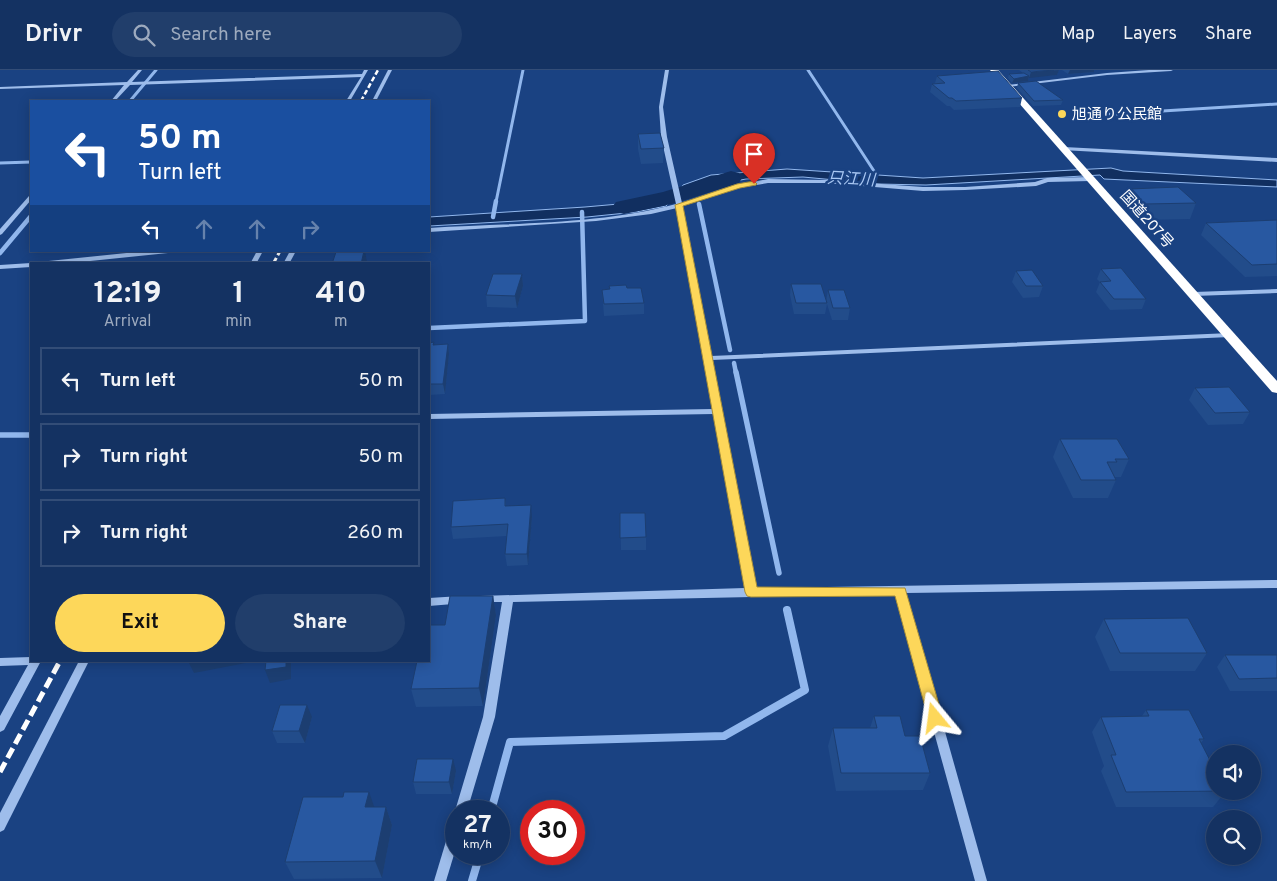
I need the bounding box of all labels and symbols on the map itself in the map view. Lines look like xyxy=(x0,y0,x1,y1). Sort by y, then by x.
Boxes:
place label: 旭通り公民館 xyxy=(1072,106,1162,125)
marker: 旭通り公民館 xyxy=(1056,108,1068,120)
pin xyxy=(733,133,775,184)
water label: 只江川 xyxy=(826,169,877,191)
street label: 国道207号 xyxy=(1115,187,1177,253)
position arrow xyxy=(908,691,960,743)
speed limit sign: 30 xyxy=(520,800,585,865)

